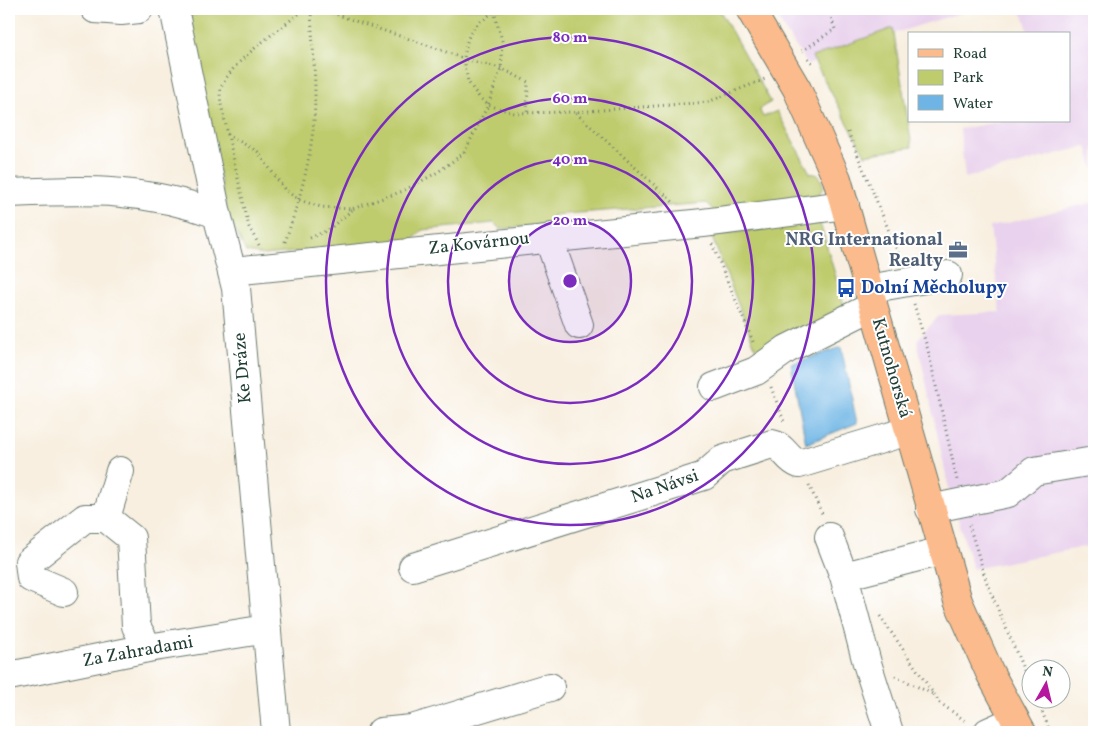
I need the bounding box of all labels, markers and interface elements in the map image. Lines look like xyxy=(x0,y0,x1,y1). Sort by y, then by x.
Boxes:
text: 80 m xyxy=(553,28,588,49)
legend xyxy=(908,32,1070,122)
text: Road xyxy=(953,44,987,65)
text: Park xyxy=(953,68,984,89)
text: 60 m xyxy=(553,89,588,110)
text: Water xyxy=(953,94,993,115)
text: 40 m xyxy=(552,150,588,171)
text: 20 m xyxy=(553,211,588,232)
street label: Za Kovárnou xyxy=(427,226,531,262)
place label: NRG International Realty xyxy=(785,228,943,274)
office icon: NRG International Realty xyxy=(947,239,969,261)
centre of rings xyxy=(561,272,579,290)
place label: Dolní Měcholupy xyxy=(861,276,1007,301)
bus stop icon: Dolní Měcholupy xyxy=(835,277,857,299)
street label: Kutnohorská xyxy=(865,315,917,421)
street label: Ke Dráze xyxy=(227,332,259,404)
street label: Na Návsi xyxy=(628,464,702,510)
street label: Za Zahradami xyxy=(81,630,195,674)
north arrow xyxy=(1020,658,1070,708)
text: N xyxy=(1041,662,1054,683)

